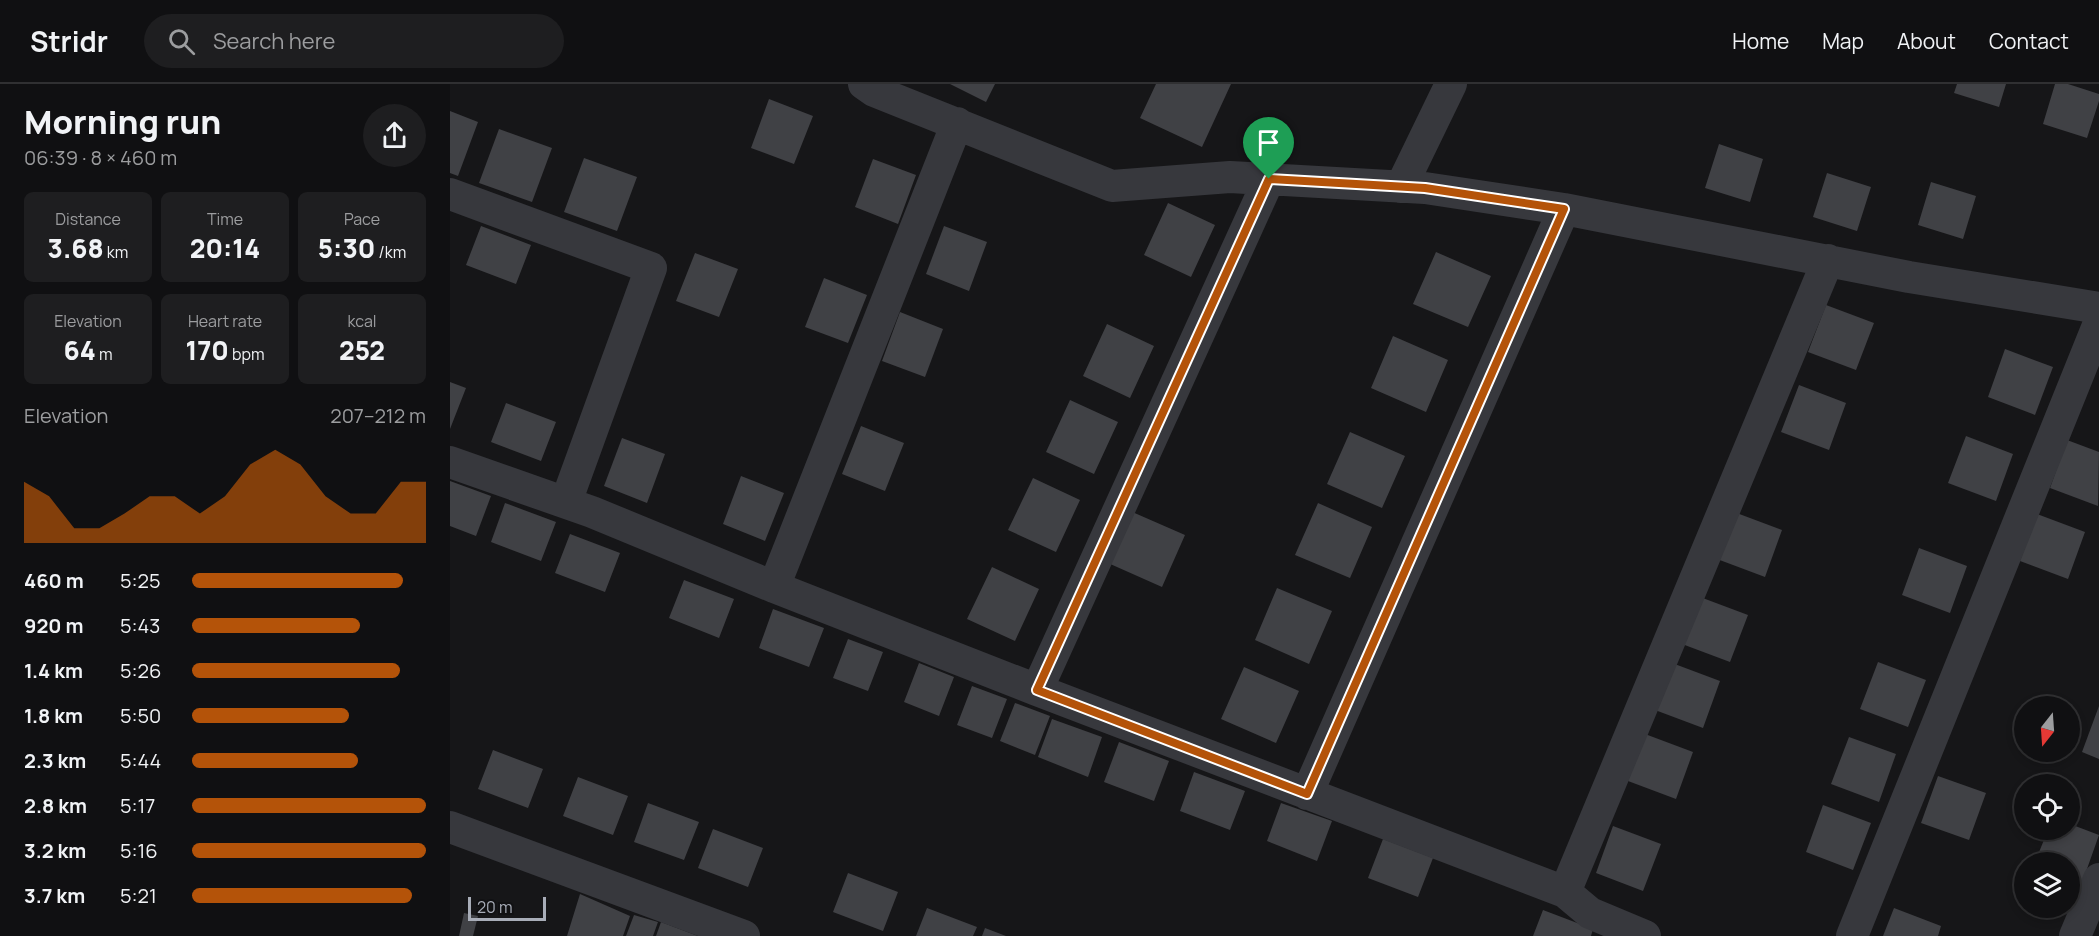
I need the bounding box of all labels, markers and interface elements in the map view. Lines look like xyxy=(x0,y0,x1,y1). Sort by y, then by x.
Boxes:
search box xyxy=(144,14,564,68)
text: Stridr xyxy=(30,22,108,60)
icon: search xyxy=(165,25,198,58)
text: Search here xyxy=(213,26,335,56)
text: Home xyxy=(1732,27,1789,55)
text: Map xyxy=(1822,27,1864,55)
text: About xyxy=(1897,27,1956,55)
text: Contact xyxy=(1989,27,2069,55)
text: Morning run xyxy=(24,99,221,144)
button: share xyxy=(363,104,426,167)
pin xyxy=(1243,117,1294,179)
icon: arrive xyxy=(1252,126,1285,159)
text: 06:39 · 8 × 460 m xyxy=(24,144,177,171)
text: Distance xyxy=(55,208,121,230)
text: Time xyxy=(207,208,243,230)
text: Pace xyxy=(344,208,380,230)
text: 3.68 xyxy=(48,230,104,266)
text: 20:14 xyxy=(190,230,260,266)
text: 5:30 xyxy=(318,230,375,266)
text: km xyxy=(104,241,128,263)
text: /km xyxy=(375,241,406,263)
text: Elevation xyxy=(54,310,122,332)
text: Heart rate xyxy=(188,310,262,332)
text: kcal xyxy=(347,310,377,332)
text: 64 xyxy=(64,332,96,368)
text: 170 xyxy=(185,332,229,368)
text: 252 xyxy=(339,332,385,368)
text: m xyxy=(96,343,112,365)
text: bpm xyxy=(229,343,265,365)
text: Elevation xyxy=(24,402,108,429)
text: 207–212 m xyxy=(330,402,426,429)
text: 460 m xyxy=(24,567,84,594)
text: 5:25 xyxy=(120,567,160,594)
text: 920 m xyxy=(24,612,83,639)
text: 5:43 xyxy=(120,612,160,639)
text: 1.4 km xyxy=(24,657,83,684)
text: 5:26 xyxy=(120,657,161,684)
north arrow xyxy=(2014,696,2080,762)
map controls xyxy=(2014,696,2080,918)
text: 1.8 km xyxy=(24,702,83,729)
text: 5:50 xyxy=(120,702,161,729)
text: 2.3 km xyxy=(24,747,86,774)
text: 5:44 xyxy=(120,747,161,774)
button: locate xyxy=(2014,774,2080,840)
text: 2.8 km xyxy=(24,792,87,819)
text: 5:17 xyxy=(120,792,155,819)
text: 3.2 km xyxy=(24,837,86,864)
text: 5:16 xyxy=(120,837,158,864)
button: layers xyxy=(2014,852,2080,918)
text: 3.7 km xyxy=(24,882,85,909)
text: 5:21 xyxy=(120,882,157,909)
scale bar xyxy=(468,894,546,922)
text: 20 m xyxy=(477,896,513,918)

